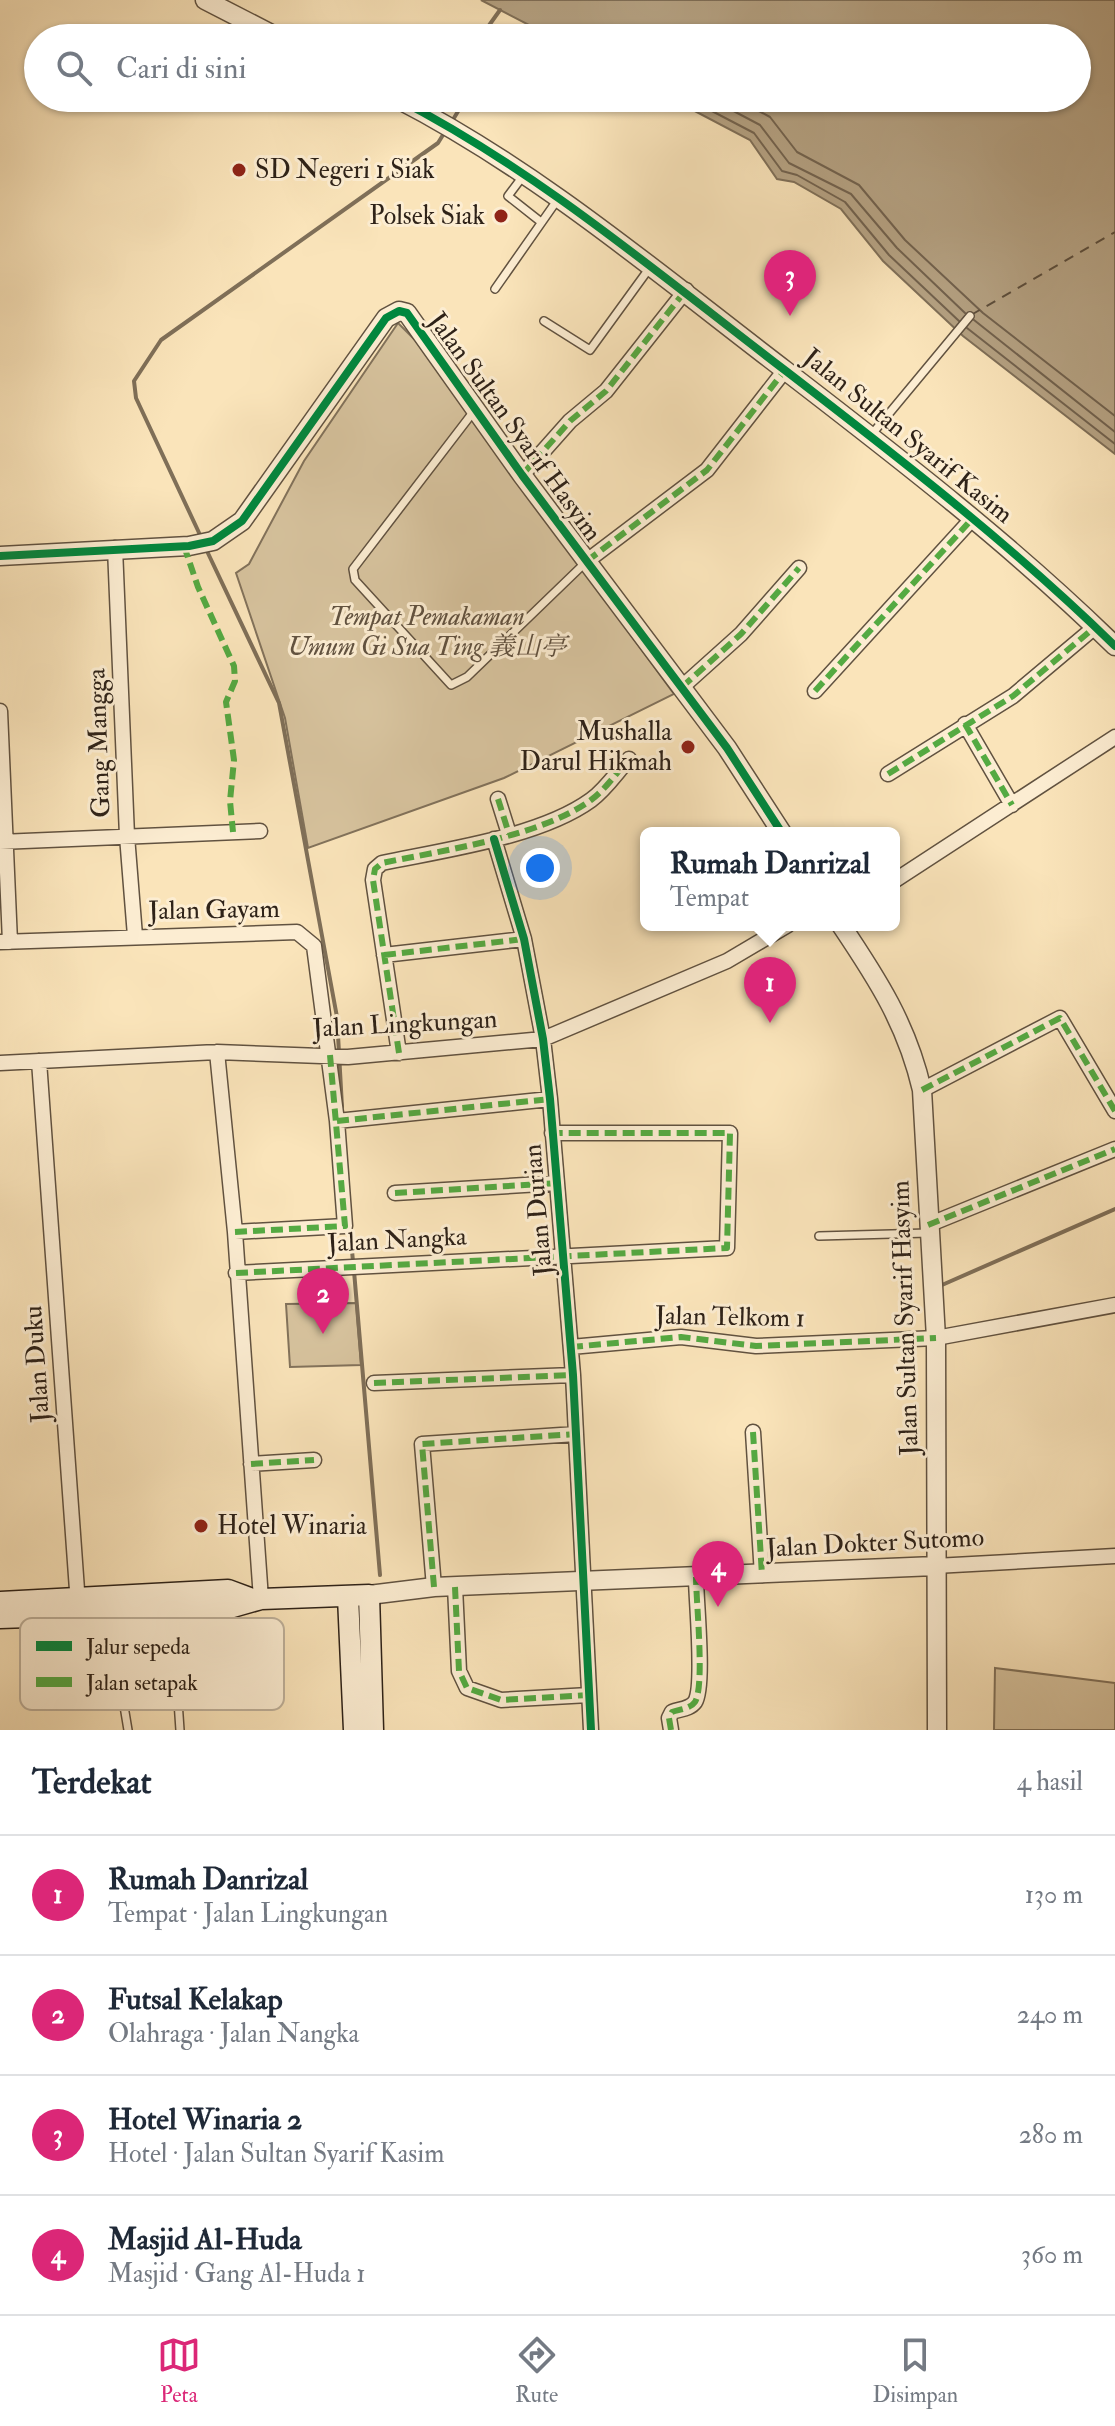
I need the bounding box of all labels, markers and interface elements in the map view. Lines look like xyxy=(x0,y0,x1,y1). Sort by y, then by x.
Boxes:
search box xyxy=(24,24,1091,112)
icon: search xyxy=(52,46,96,90)
text: Cari di sini xyxy=(116,50,246,87)
place label: SD Negeri 1 Siak xyxy=(255,154,435,186)
marker: SD Negeri 1 Siak xyxy=(230,161,248,179)
place label: Polsek Siak xyxy=(369,200,486,232)
marker: Polsek Siak xyxy=(492,207,510,225)
pin: 3 xyxy=(764,250,816,316)
street label: Jalan Sultan Syarif Hasyim xyxy=(421,305,609,548)
street label: Jalan Sultan Syarif Kasim xyxy=(796,341,1019,531)
park label: Tempat Pemakaman Umum Gi Sua Ting 義山亭 xyxy=(288,601,570,663)
street label: Gang Mangga xyxy=(80,667,118,818)
place label: Mushalla Darul Hikmah xyxy=(520,716,672,778)
marker: Mushalla Darul Hikmah xyxy=(679,738,697,756)
popup xyxy=(640,827,900,931)
text: Rumah Danrizal xyxy=(670,845,870,882)
your location xyxy=(520,848,560,888)
text: Tempat xyxy=(670,882,749,914)
street label: Jalan Gayam xyxy=(147,893,280,927)
pin: 1 xyxy=(744,957,796,1023)
street label: Jalan Lingkungan xyxy=(311,1003,498,1045)
street label: Jalan Durian xyxy=(516,1143,560,1278)
street label: Jalan Sultan Syarif Hasyim xyxy=(884,1180,926,1457)
street label: Jalan Nangka xyxy=(326,1220,468,1260)
pin: 2 xyxy=(297,1268,349,1334)
street label: Jalan Telkom 1 xyxy=(654,1300,805,1334)
street label: Jalan Duku xyxy=(17,1304,57,1425)
place label: Hotel Winaria xyxy=(217,1510,367,1542)
marker: Hotel Winaria xyxy=(192,1517,210,1535)
street label: Jalan Dokter Sutomo xyxy=(764,1521,985,1565)
pin: 4 xyxy=(692,1541,744,1607)
legend xyxy=(20,1618,284,1710)
text: Jalur sepeda xyxy=(85,1633,191,1662)
text: Jalan setapak xyxy=(85,1669,198,1698)
text: Terdekat xyxy=(32,1761,152,1804)
text: 4 hasil xyxy=(1017,1766,1083,1798)
text: Rumah Danrizal xyxy=(108,1861,308,1898)
text: 1 xyxy=(53,1879,63,1911)
text: 130 m xyxy=(1025,1879,1083,1911)
text: Tempat · Jalan Lingkungan xyxy=(108,1898,388,1930)
text: Futsal Kelakap xyxy=(108,1981,283,2018)
text: 2 xyxy=(51,1999,65,2031)
text: 240 m xyxy=(1017,1999,1083,2031)
text: Olahraga · Jalan Nangka xyxy=(108,2018,359,2050)
text: Hotel Winaria 2 xyxy=(108,2101,302,2138)
text: 3 xyxy=(53,2119,63,2151)
text: 280 m xyxy=(1019,2119,1083,2151)
text: Hotel · Jalan Sultan Syarif Kasim xyxy=(108,2138,444,2170)
text: Masjid Al-Huda xyxy=(108,2221,302,2258)
text: 4 xyxy=(51,2239,65,2271)
text: 360 m xyxy=(1021,2239,1083,2271)
text: Masjid · Gang Al-Huda 1 xyxy=(108,2258,365,2290)
tab: Peta xyxy=(157,2333,201,2409)
tab: Rute xyxy=(515,2333,559,2409)
tab: Disimpan xyxy=(872,2333,958,2409)

